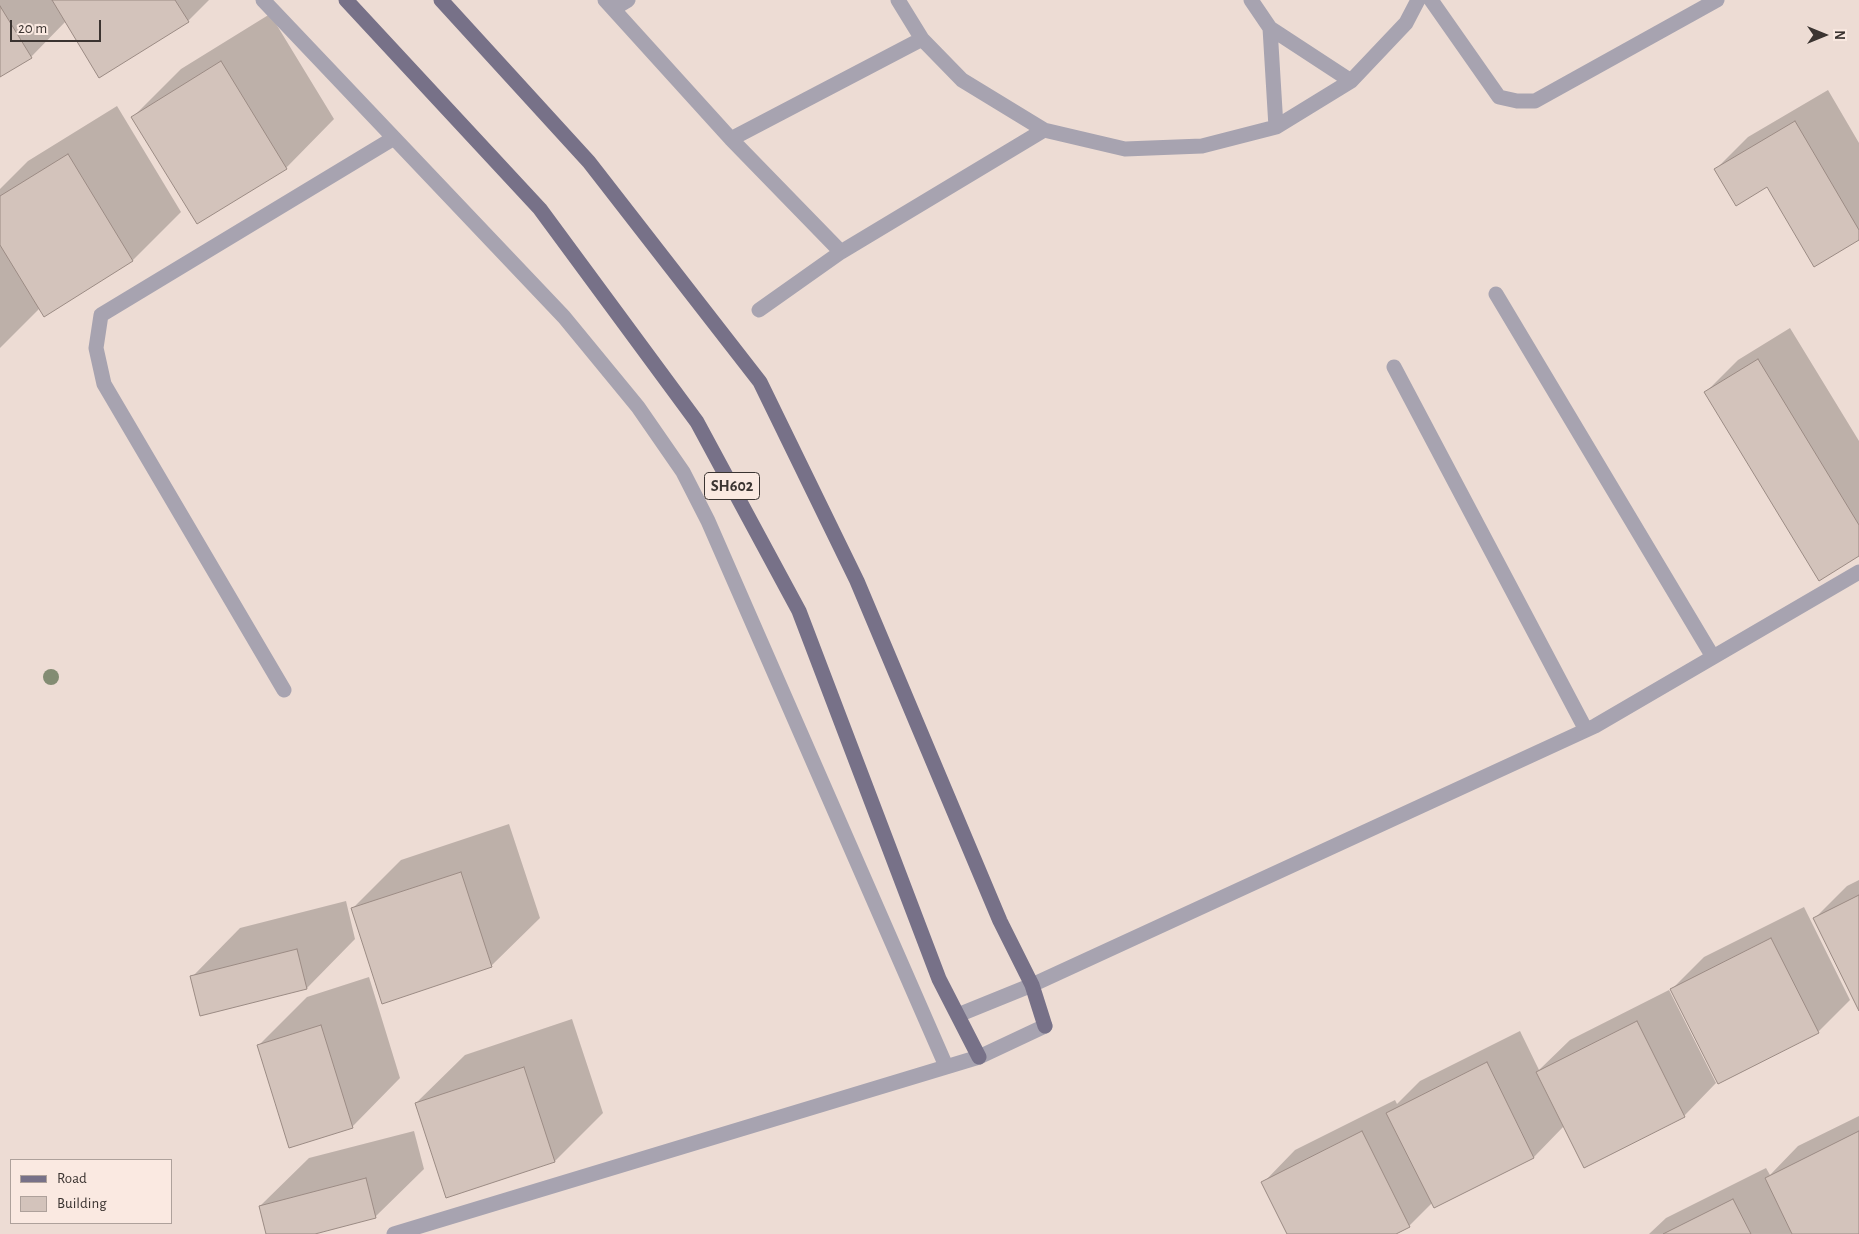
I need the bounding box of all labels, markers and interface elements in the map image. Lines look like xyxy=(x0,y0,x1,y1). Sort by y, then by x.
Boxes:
scale bar xyxy=(12,10,104,42)
north arrow xyxy=(1799,10,1849,60)
text: 20 m xyxy=(18,21,47,36)
text: N xyxy=(1832,30,1846,40)
road number: SH602 xyxy=(704,472,760,500)
legend xyxy=(10,1159,172,1224)
text: Road xyxy=(57,1171,87,1186)
text: Building xyxy=(57,1196,107,1211)

